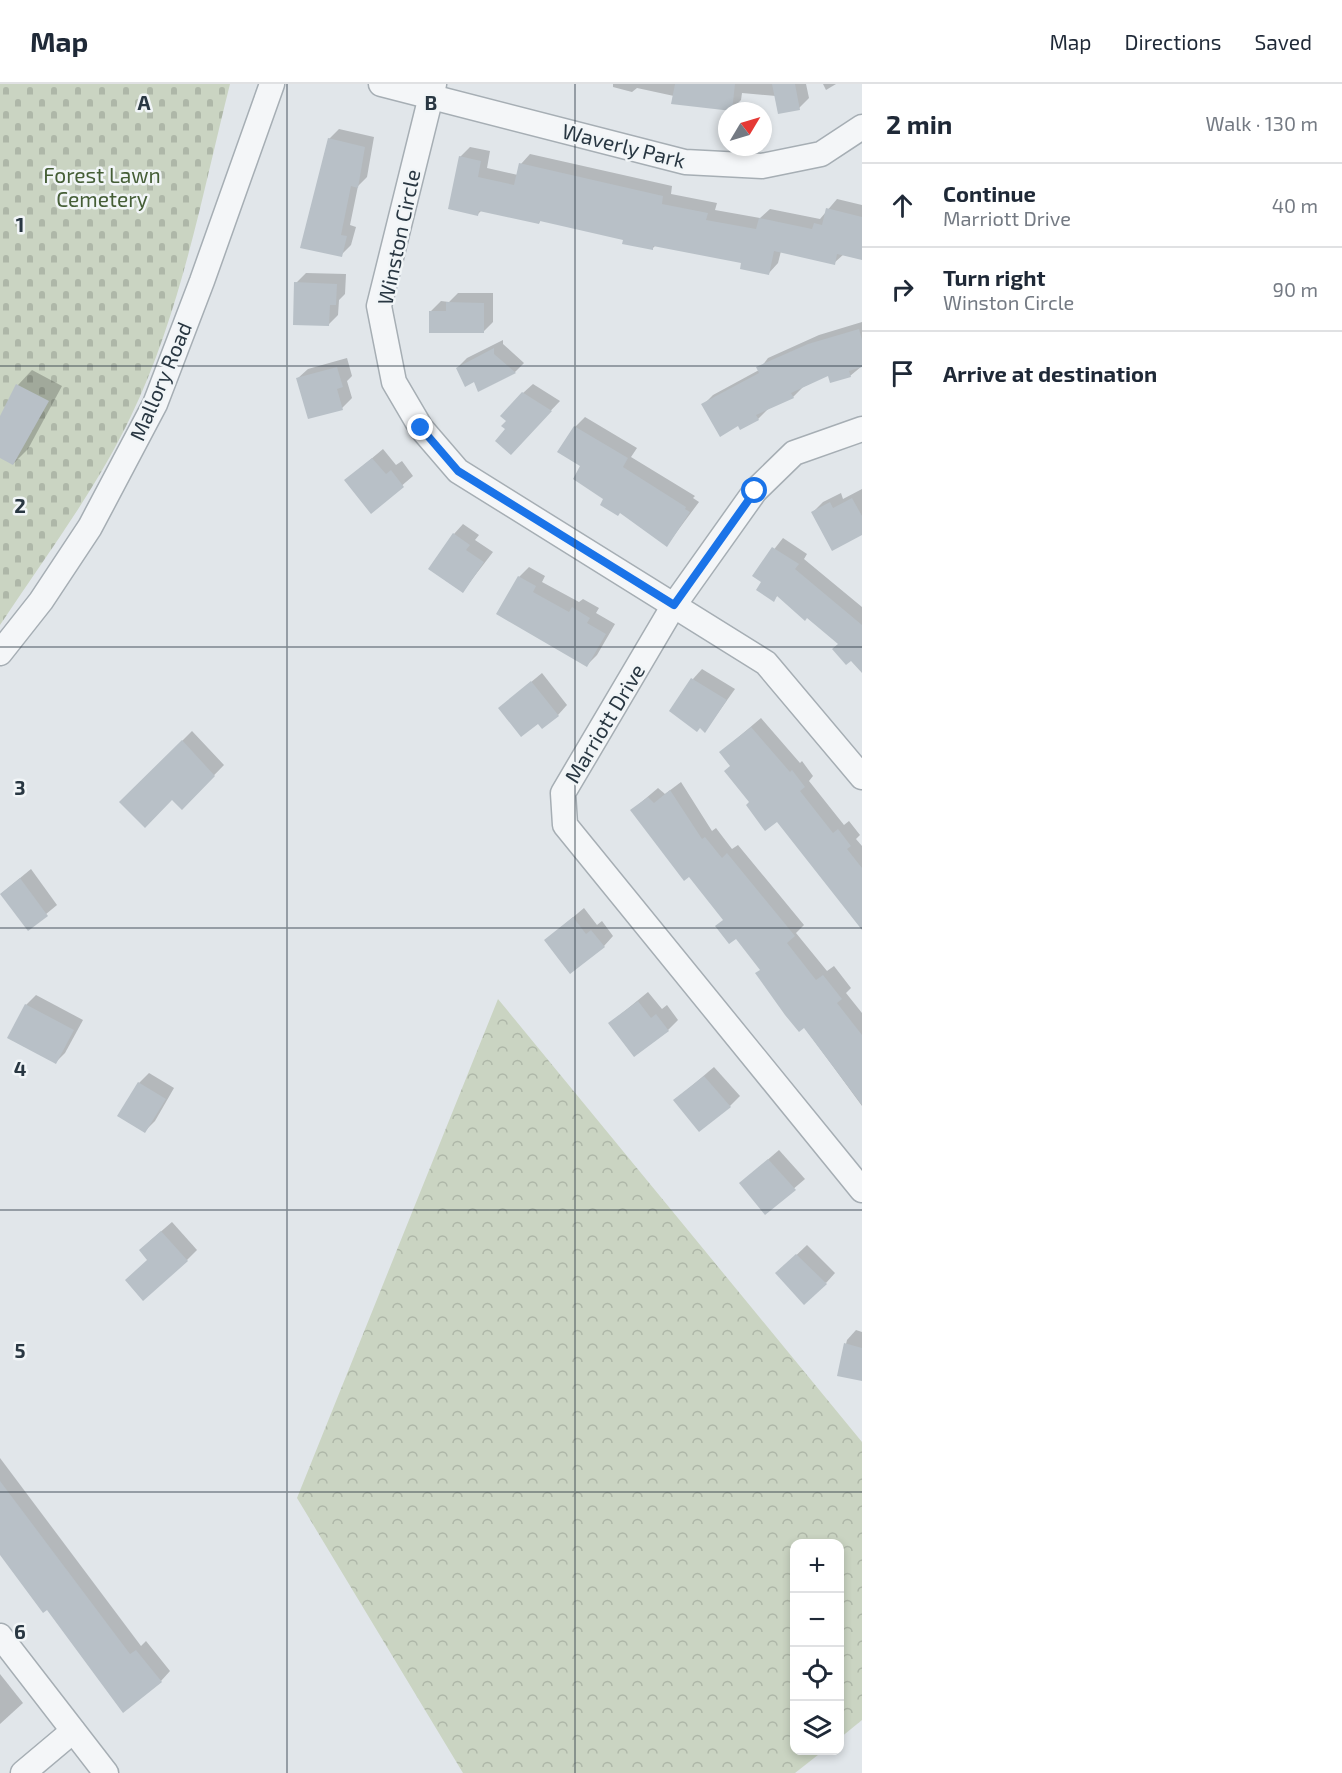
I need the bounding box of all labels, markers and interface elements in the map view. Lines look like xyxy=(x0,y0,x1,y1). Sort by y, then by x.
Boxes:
text: Map xyxy=(30,24,88,58)
text: Map xyxy=(1049,29,1092,54)
text: Directions xyxy=(1125,29,1221,54)
text: Saved xyxy=(1254,29,1312,54)
text: A xyxy=(137,90,151,114)
text: B xyxy=(425,90,437,114)
north arrow xyxy=(718,102,772,156)
text: 2 min xyxy=(886,108,952,139)
text: Walk · 130 m xyxy=(1206,111,1318,135)
street label: Waverly Park xyxy=(560,118,688,172)
park label: Forest Lawn Cemetery xyxy=(43,162,161,211)
street label: Winston Circle xyxy=(371,167,425,307)
text: Continue xyxy=(943,180,1036,206)
icon: ahead xyxy=(886,189,919,222)
text: 40 m xyxy=(1272,193,1318,217)
text: Marriott Drive xyxy=(943,206,1071,230)
text: 1 xyxy=(16,212,24,236)
text: Turn right xyxy=(943,264,1045,290)
icon: right xyxy=(886,273,919,306)
text: 90 m xyxy=(1273,277,1318,301)
text: Winston Circle xyxy=(943,290,1074,314)
street label: Mallory Road xyxy=(124,318,196,444)
icon: arrive xyxy=(886,357,919,390)
text: Arrive at destination xyxy=(943,360,1157,386)
route end xyxy=(407,414,433,440)
route start xyxy=(741,477,767,503)
text: 2 xyxy=(14,493,26,517)
street label: Marriott Drive xyxy=(559,659,649,787)
text: 3 xyxy=(14,775,26,799)
text: 4 xyxy=(14,1056,27,1080)
text: 5 xyxy=(14,1338,26,1362)
map controls xyxy=(790,1539,844,1755)
button: + xyxy=(790,1539,844,1593)
button: − xyxy=(790,1593,844,1647)
text: 6 xyxy=(14,1619,26,1643)
button: locate xyxy=(790,1647,844,1701)
button: layers xyxy=(790,1701,844,1755)

